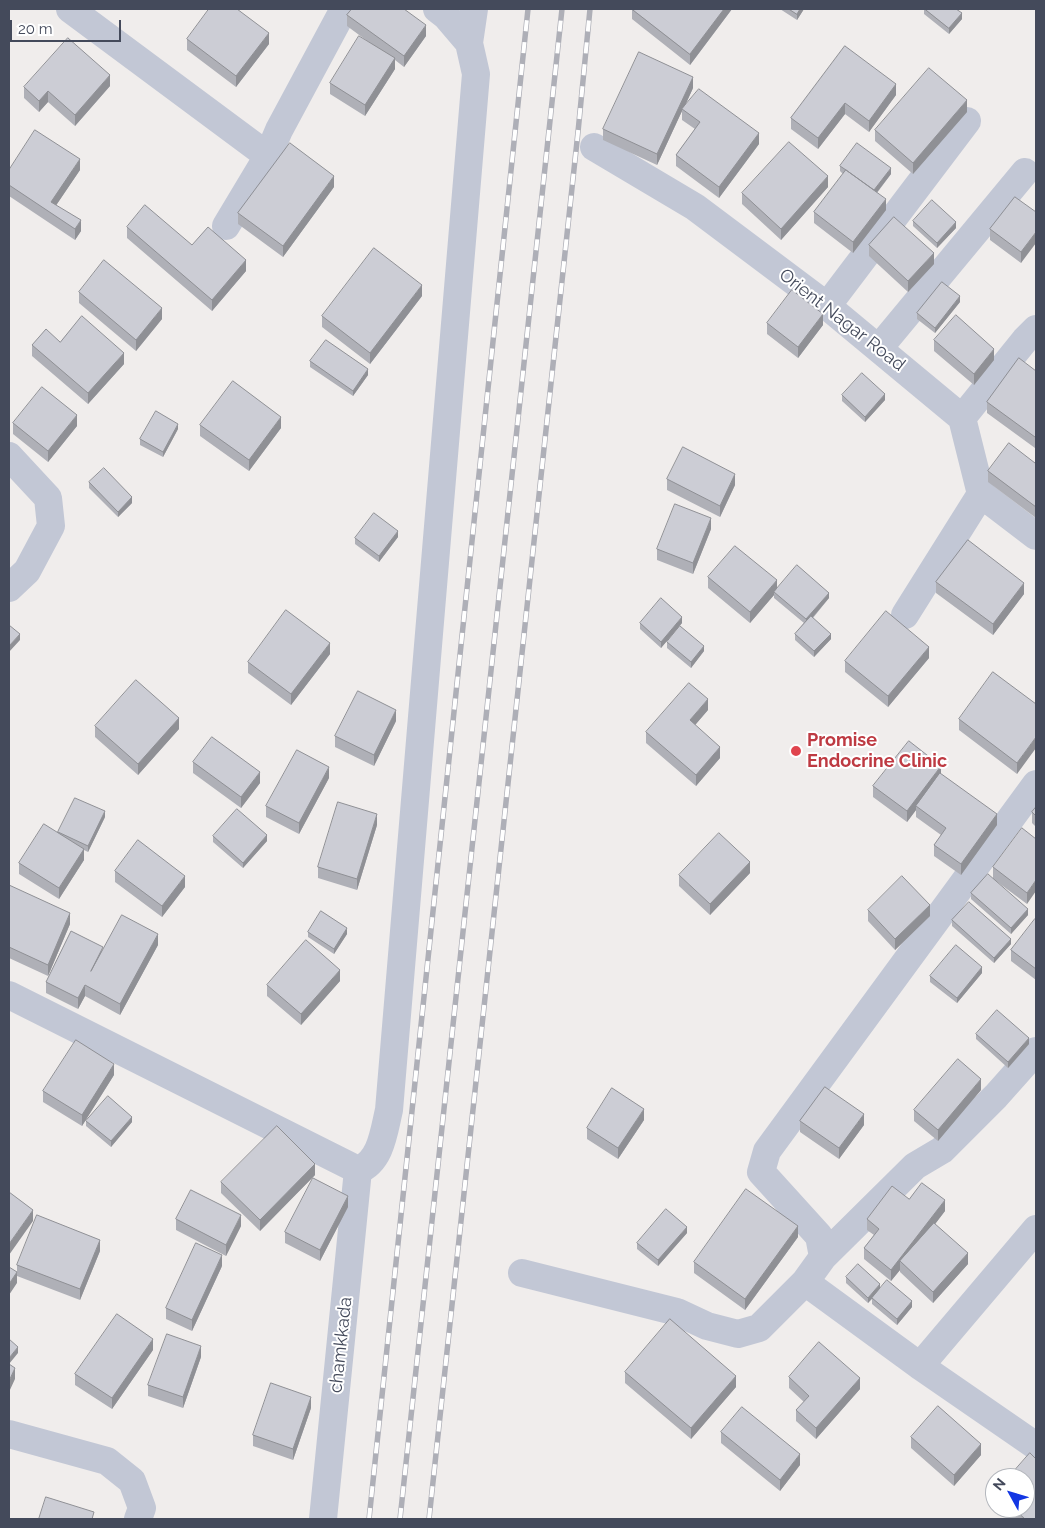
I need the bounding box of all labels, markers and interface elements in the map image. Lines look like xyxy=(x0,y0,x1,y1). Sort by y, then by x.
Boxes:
scale bar xyxy=(12,10,124,42)
text: 20 m xyxy=(18,20,53,38)
street label: Orient Nagar Road xyxy=(775,264,909,376)
place label: Promise Endocrine Clinic xyxy=(807,730,947,772)
marker: Promise Endocrine Clinic xyxy=(789,744,803,758)
street label: chamkkada xyxy=(325,1296,357,1394)
north arrow xyxy=(985,1468,1035,1518)
text: N xyxy=(990,1475,1009,1493)

